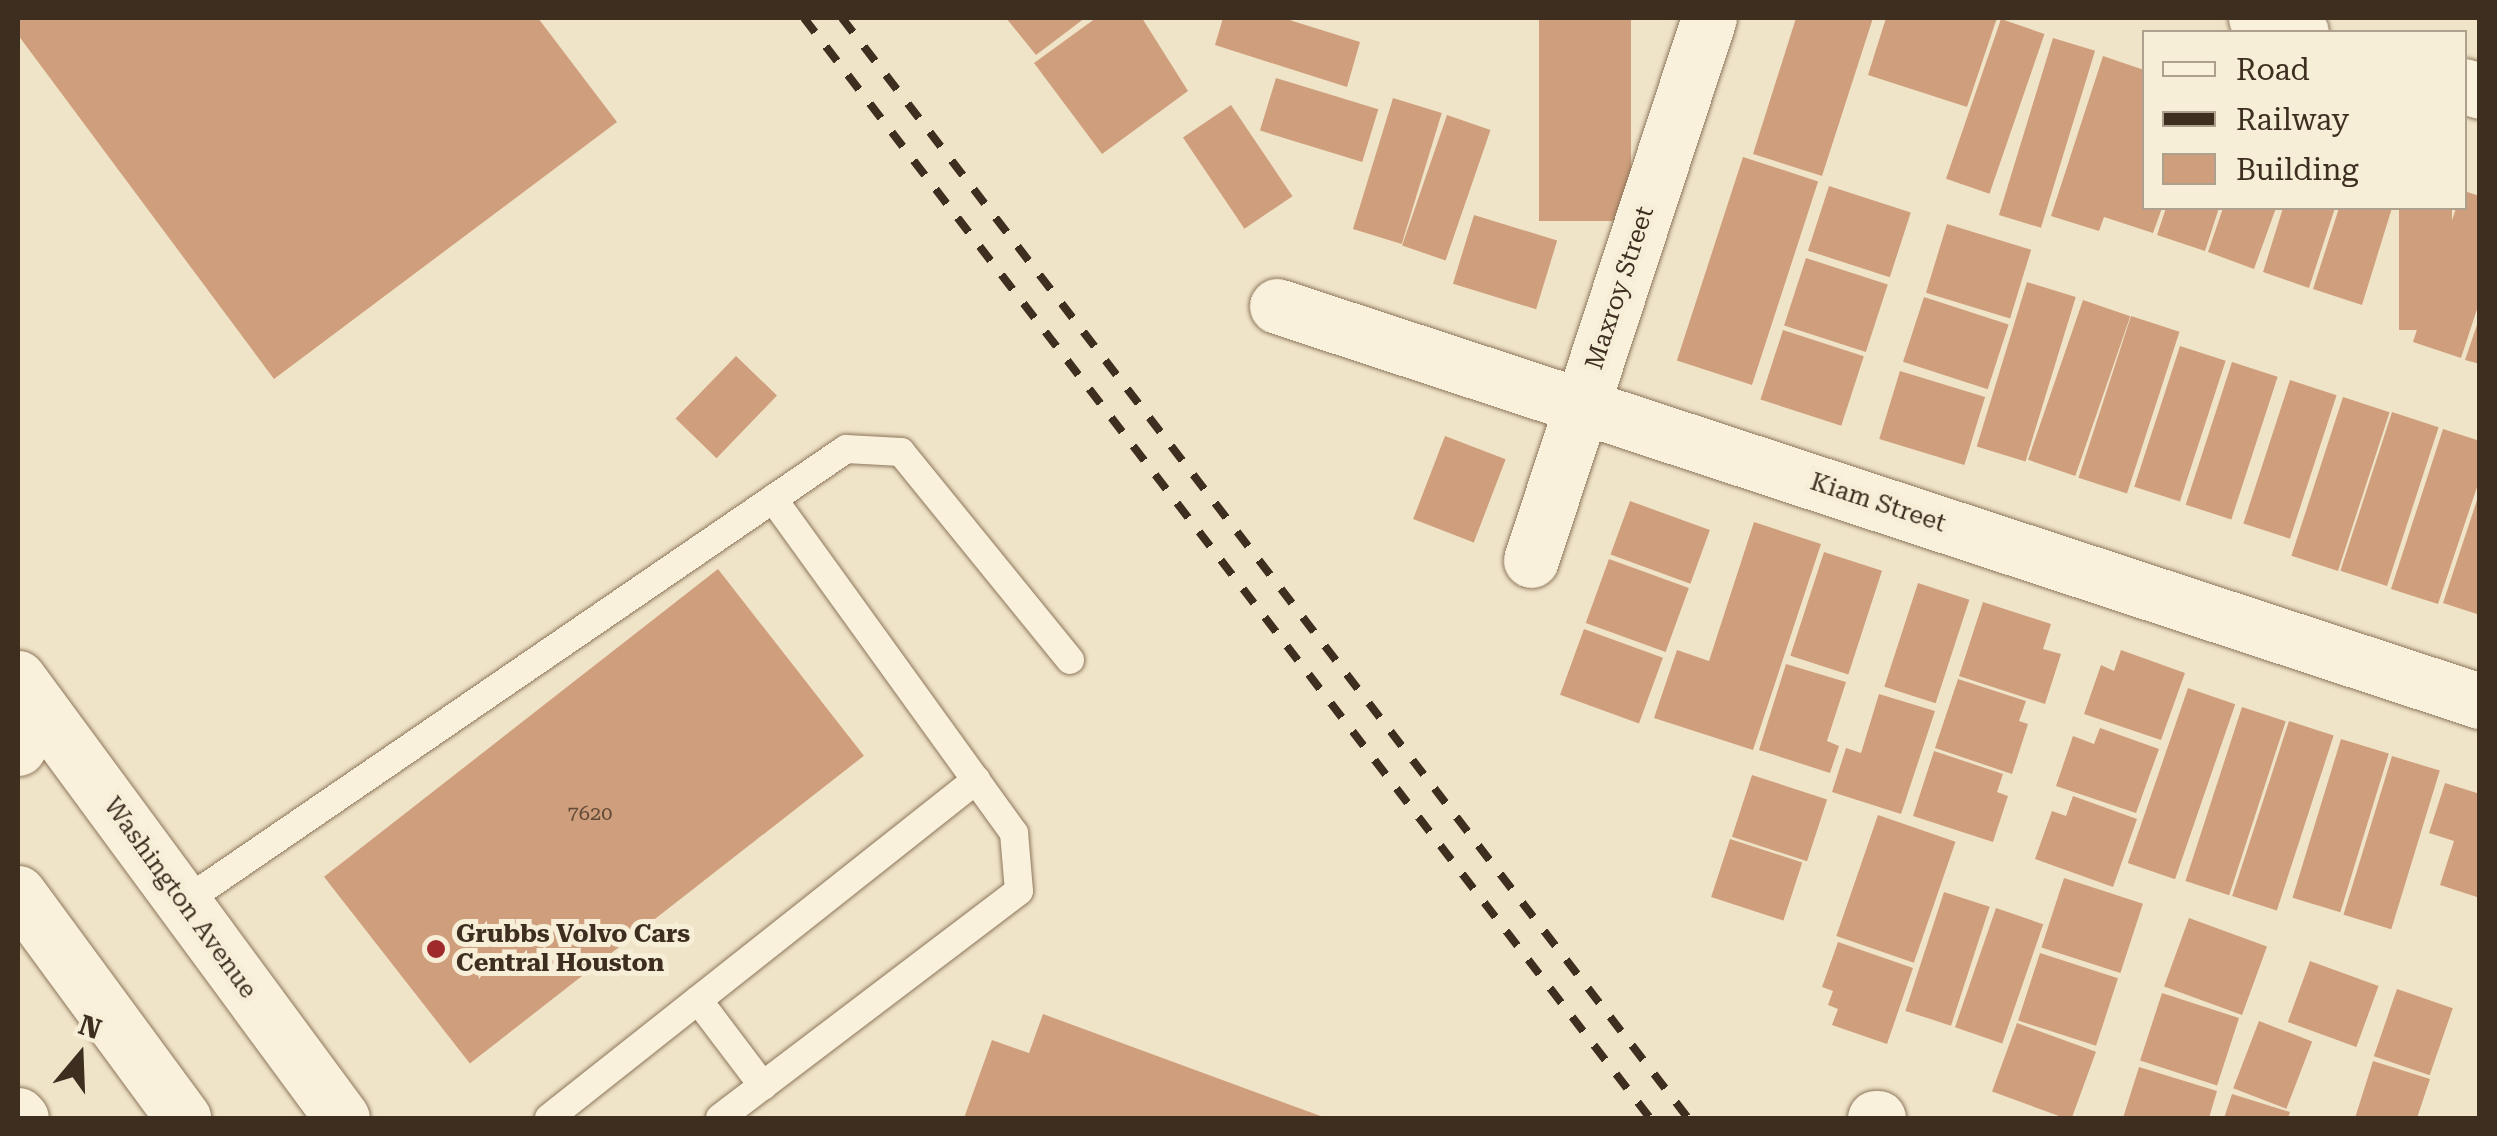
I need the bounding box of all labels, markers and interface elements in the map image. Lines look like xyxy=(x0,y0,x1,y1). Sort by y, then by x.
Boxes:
legend xyxy=(2142,30,2467,210)
text: Road xyxy=(2236,52,2310,87)
text: Railway xyxy=(2236,102,2349,137)
text: Building xyxy=(2236,152,2359,187)
street label: Maxroy Street xyxy=(1580,203,1660,373)
street label: Kiam Street xyxy=(1807,467,1949,539)
street label: Washington Avenue xyxy=(97,792,263,1004)
house number: 7620 xyxy=(568,801,612,825)
place label: Grubbs Volvo Cars Central Houston xyxy=(456,920,690,979)
marker: Grubbs Volvo Cars Central Houston xyxy=(425,938,447,960)
north arrow xyxy=(30,1006,130,1106)
text: N xyxy=(74,1008,105,1046)

